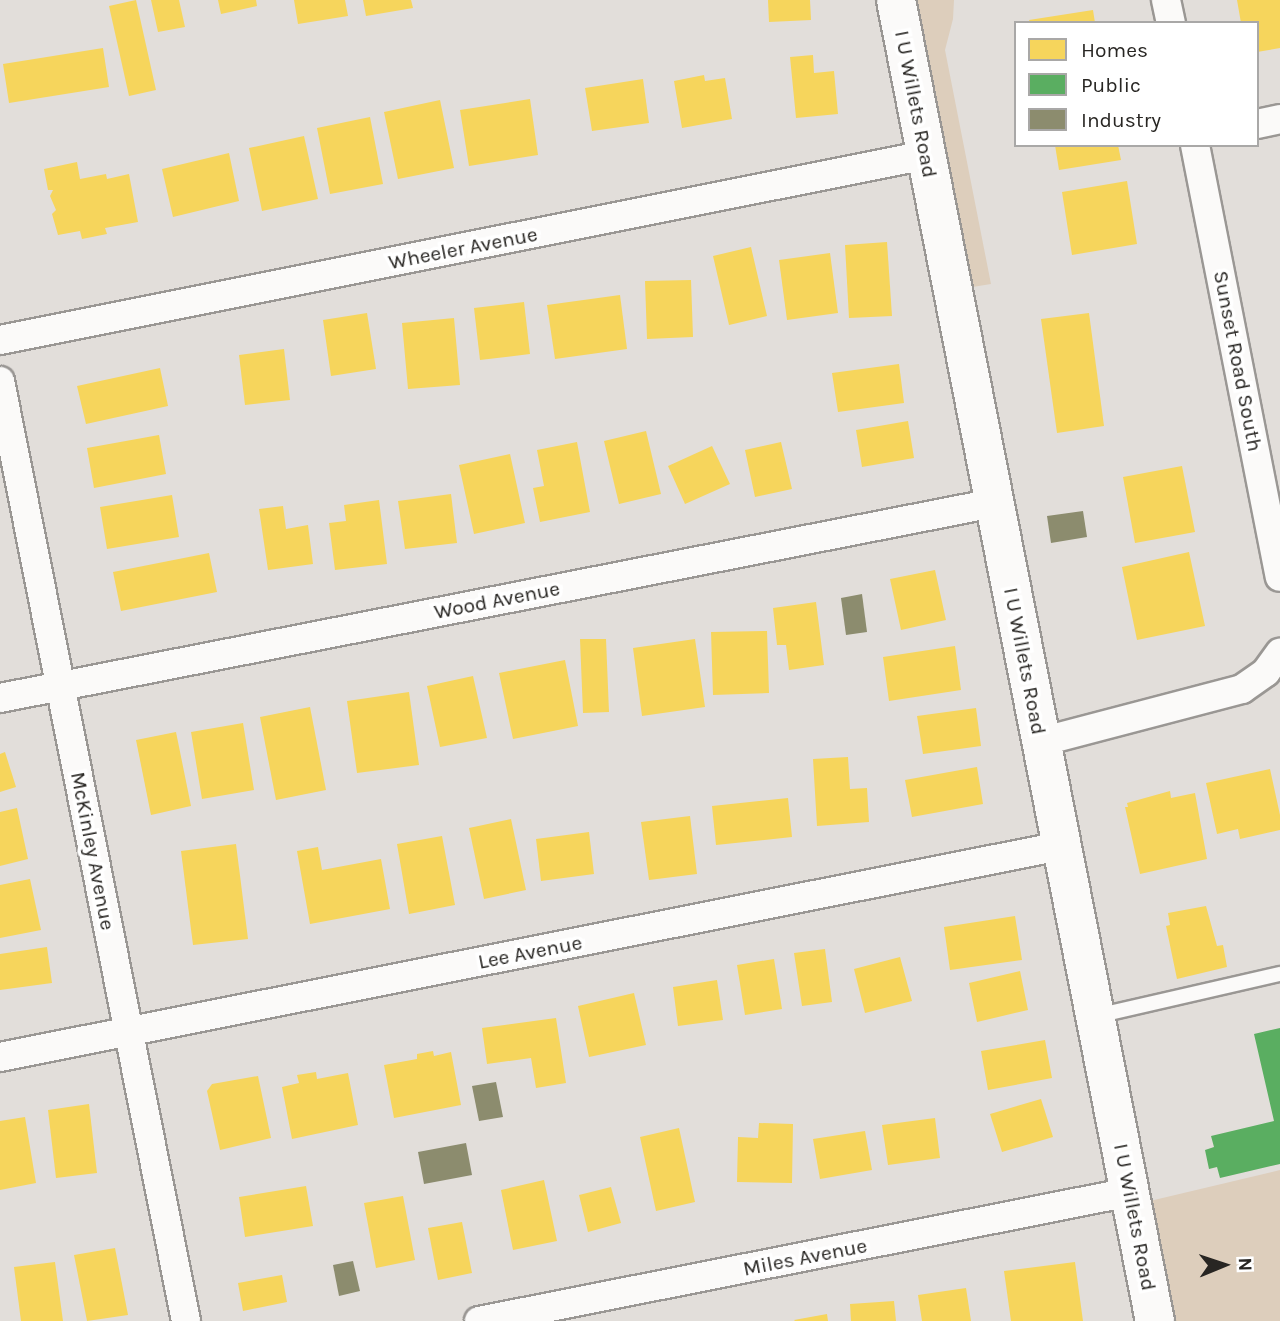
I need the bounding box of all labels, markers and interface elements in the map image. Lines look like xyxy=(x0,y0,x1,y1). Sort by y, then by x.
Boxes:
legend xyxy=(1014,21,1259,147)
street label: I U Willets Road xyxy=(889,28,943,180)
text: Homes xyxy=(1081,38,1148,62)
text: Public xyxy=(1081,73,1141,97)
text: Industry xyxy=(1081,108,1161,132)
street label: Wheeler Avenue xyxy=(386,221,540,275)
street label: Sunset Road South xyxy=(1208,268,1268,454)
street label: Wood Avenue xyxy=(432,575,562,625)
street label: I U Willets Road xyxy=(998,585,1052,737)
street label: McKinley Avenue xyxy=(65,770,121,932)
street label: Lee Avenue xyxy=(476,930,584,974)
street label: I U Willets Road xyxy=(1108,1141,1162,1293)
north arrow xyxy=(1189,1230,1259,1300)
street label: Miles Avenue xyxy=(741,1233,869,1281)
text: N xyxy=(1234,1257,1256,1271)

